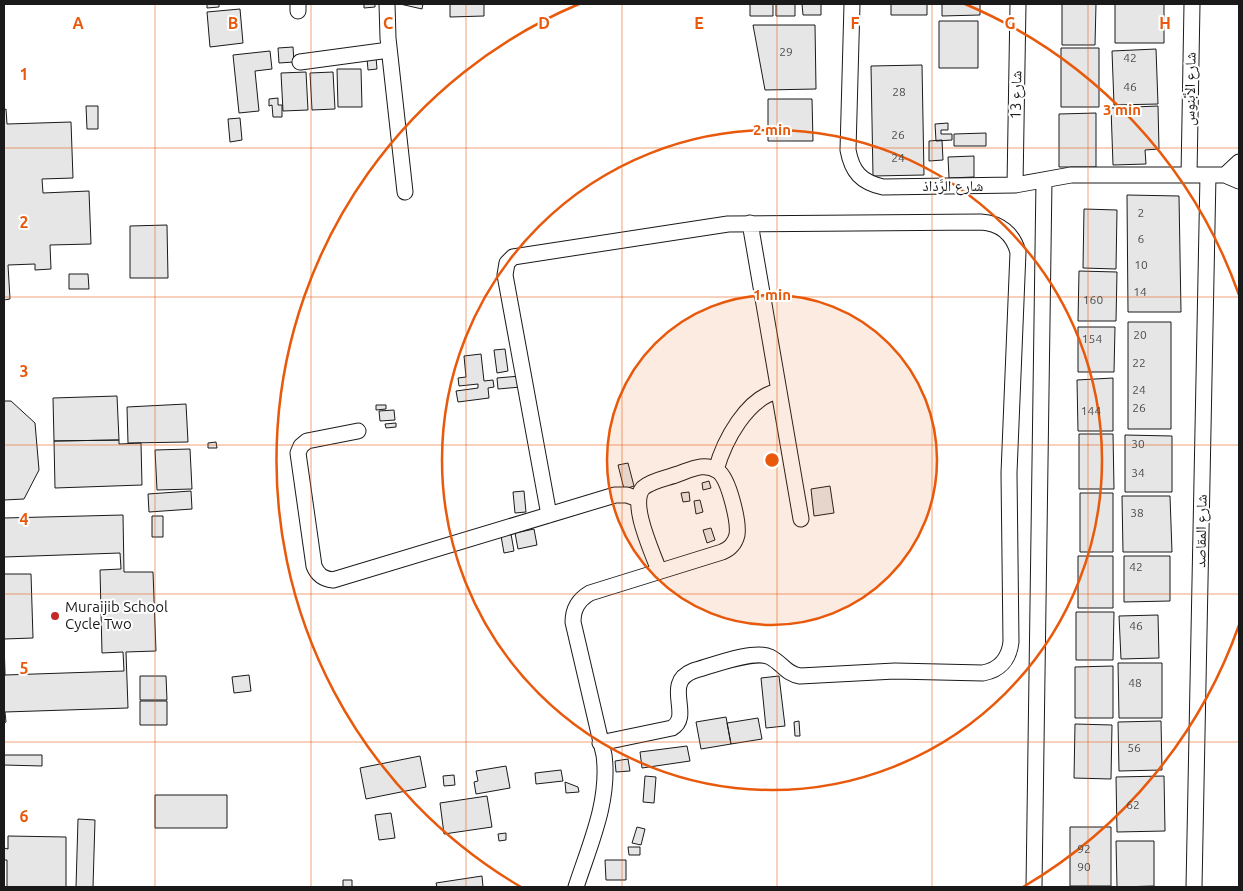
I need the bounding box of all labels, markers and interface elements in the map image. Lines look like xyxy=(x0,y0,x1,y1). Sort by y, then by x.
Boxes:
text: A xyxy=(72,14,84,32)
text: B xyxy=(228,14,238,32)
text: C xyxy=(383,14,393,32)
text: D xyxy=(538,14,550,32)
text: E xyxy=(694,14,704,32)
text: F xyxy=(851,14,860,32)
text: G xyxy=(1004,14,1016,32)
text: H xyxy=(1159,14,1171,32)
house number: 29 xyxy=(779,45,793,58)
house number: 42 xyxy=(1123,51,1137,64)
street label: شارع الأبْنوس xyxy=(1180,52,1201,126)
text: 1 xyxy=(19,65,29,83)
street label: شارع 13 xyxy=(1007,70,1026,120)
house number: 46 xyxy=(1123,80,1137,93)
house number: 28 xyxy=(892,85,906,98)
text: 3 min xyxy=(1103,101,1141,118)
text: 2 min xyxy=(753,121,791,138)
house number: 26 xyxy=(891,128,905,141)
house number: 24 xyxy=(891,151,905,164)
street label: شارع الرَّذاذ xyxy=(923,177,983,196)
house number: 2 xyxy=(1138,206,1144,219)
text: 2 xyxy=(19,213,29,231)
house number: 6 xyxy=(1138,232,1145,245)
house number: 10 xyxy=(1134,258,1148,271)
house number: 14 xyxy=(1133,285,1147,298)
text: 1 min xyxy=(753,286,791,303)
house number: 160 xyxy=(1083,293,1103,306)
house number: 20 xyxy=(1133,328,1147,341)
house number: 154 xyxy=(1082,332,1102,345)
house number: 22 xyxy=(1132,356,1146,369)
text: 3 xyxy=(19,362,29,380)
house number: 24 xyxy=(1132,383,1146,396)
house number: 26 xyxy=(1132,401,1146,414)
house number: 144 xyxy=(1081,404,1101,417)
house number: 30 xyxy=(1131,437,1145,450)
centre of rings xyxy=(763,451,781,469)
house number: 34 xyxy=(1131,466,1145,479)
street label: شارع المقاصد xyxy=(1191,494,1212,568)
house number: 38 xyxy=(1130,506,1144,519)
text: 4 xyxy=(19,510,29,528)
house number: 42 xyxy=(1129,560,1143,573)
place label: Muraijib School Cycle Two xyxy=(65,598,168,632)
marker: Muraijib School Cycle Two xyxy=(49,610,61,622)
house number: 46 xyxy=(1129,619,1143,632)
text: 5 xyxy=(19,659,29,677)
house number: 48 xyxy=(1128,676,1142,689)
house number: 56 xyxy=(1127,741,1141,754)
house number: 62 xyxy=(1126,798,1140,811)
text: 6 xyxy=(19,807,29,825)
house number: 92 xyxy=(1077,842,1091,855)
house number: 90 xyxy=(1077,860,1091,873)

